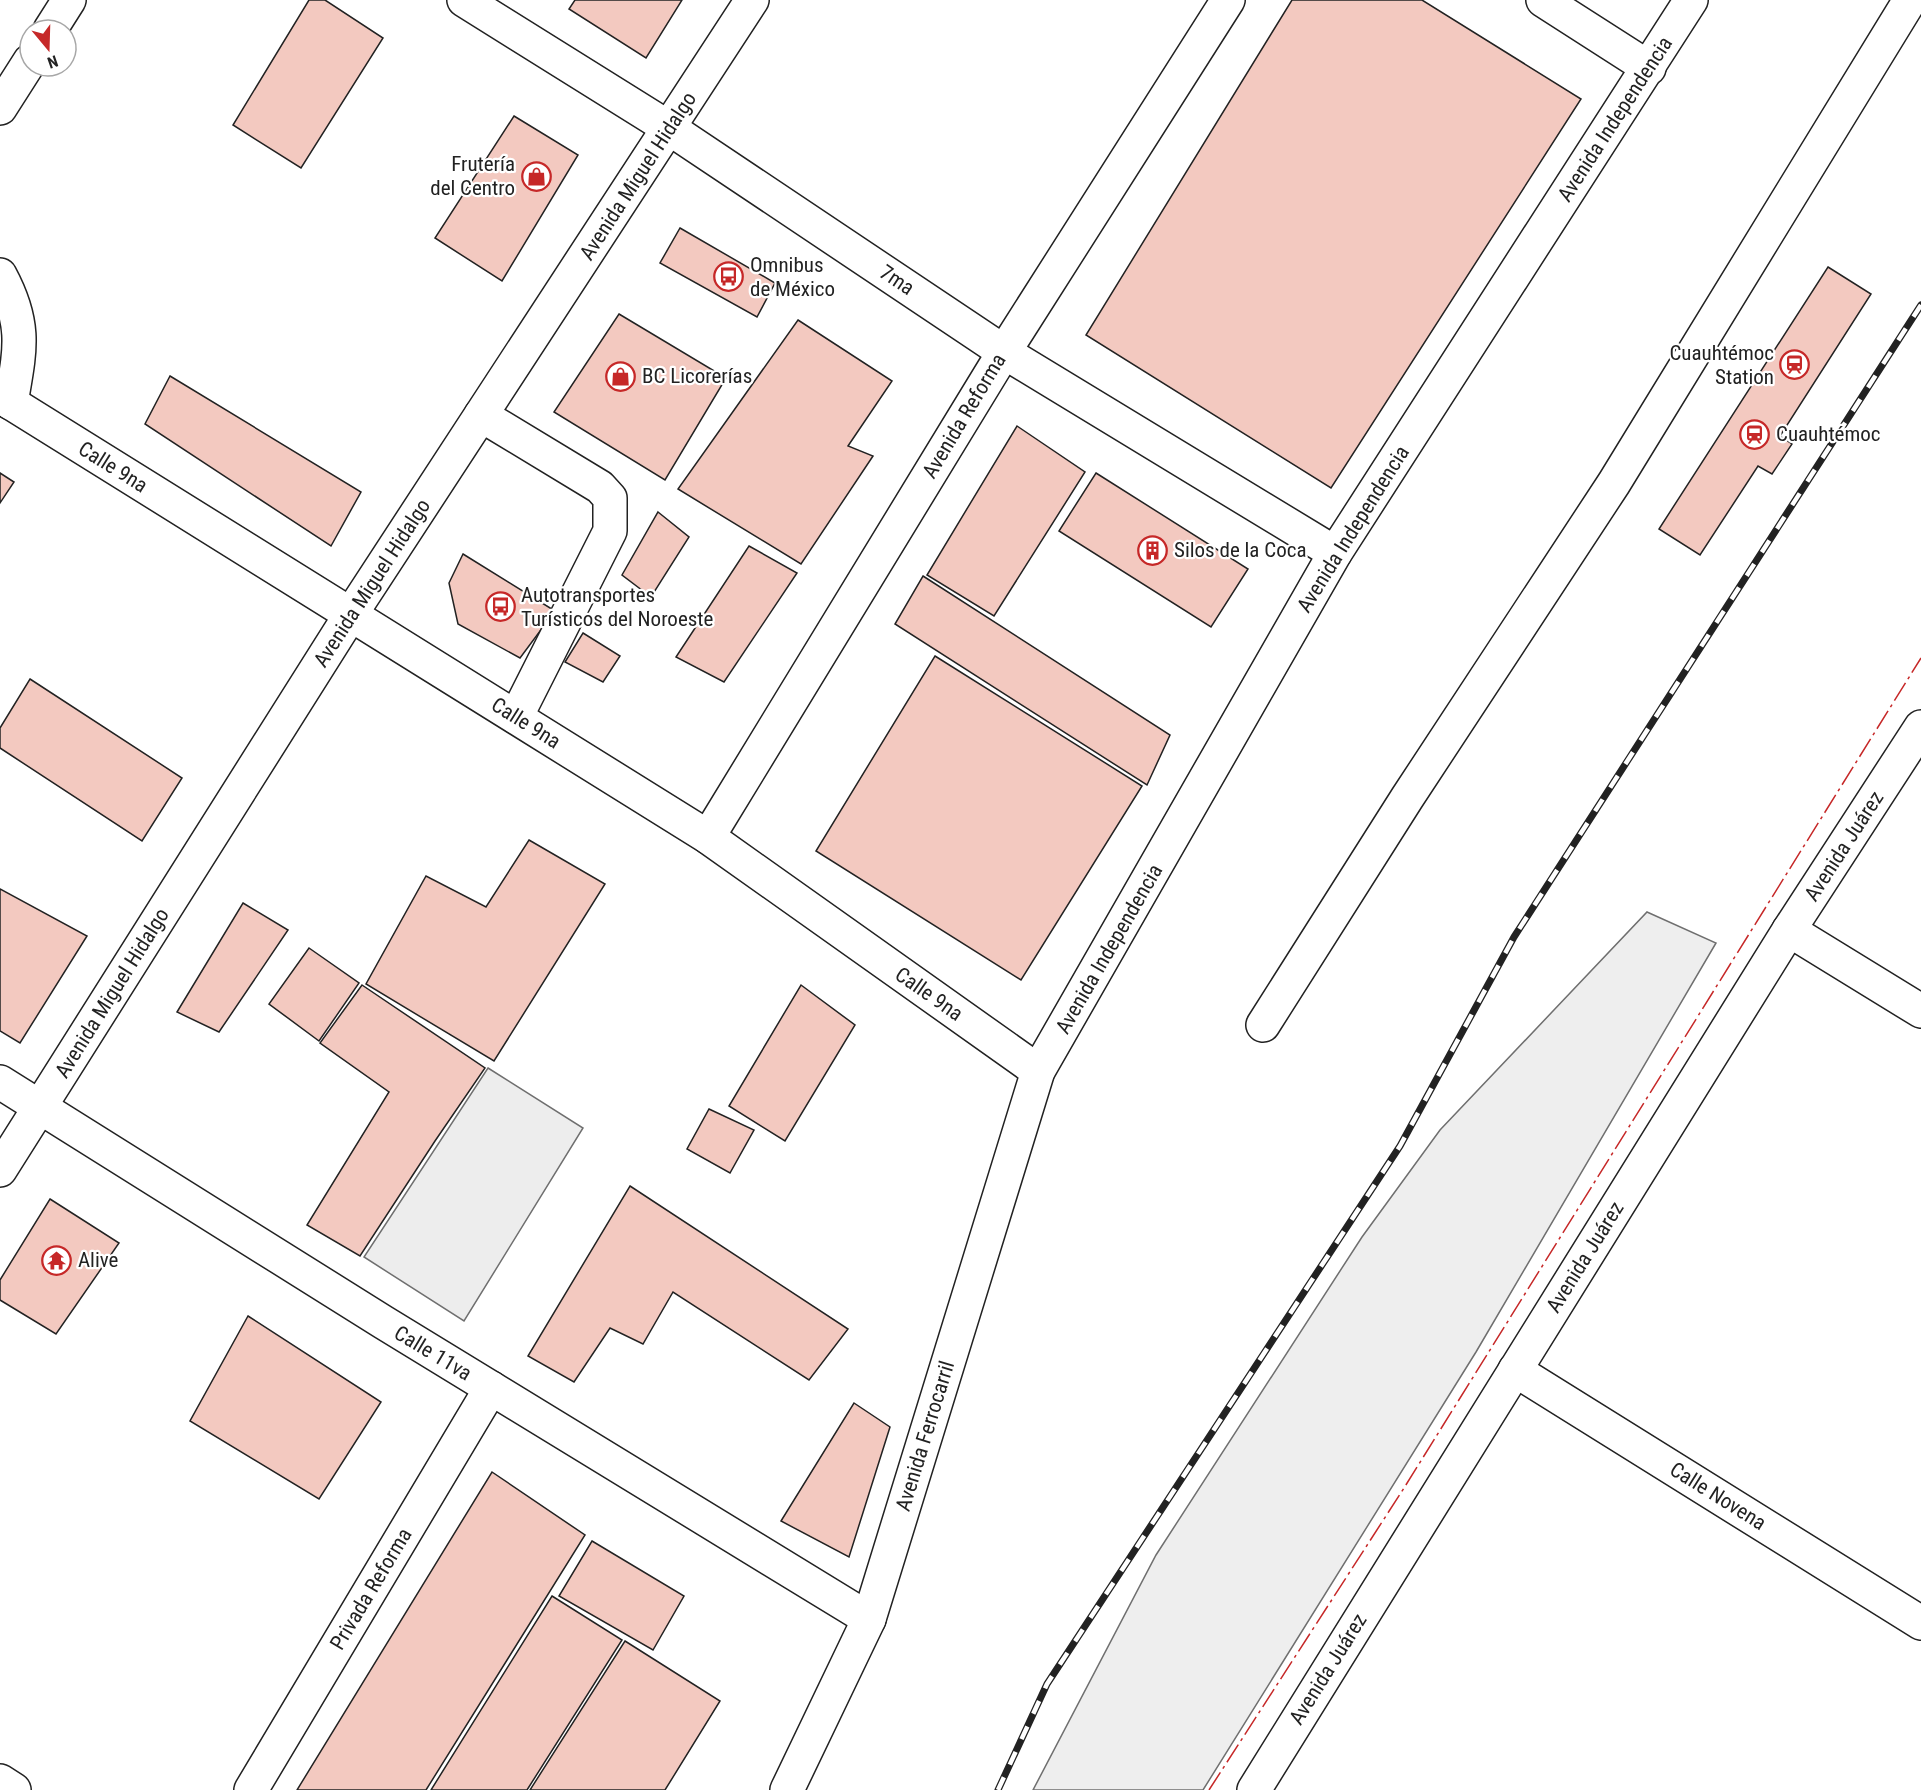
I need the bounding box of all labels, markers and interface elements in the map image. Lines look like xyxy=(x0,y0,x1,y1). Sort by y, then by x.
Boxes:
north arrow xyxy=(18,18,78,78)
street label: Avenida Independencia xyxy=(1553,32,1677,206)
text: N xyxy=(45,51,60,72)
street label: Avenida Miguel Hidalgo xyxy=(575,88,701,264)
place label: Frutería del Centro xyxy=(430,152,515,200)
shop icon: Frutería del Centro xyxy=(520,160,552,192)
place label: Omnibus de México xyxy=(750,253,835,301)
street label: 7ma xyxy=(875,260,919,300)
bus stop icon: Omnibus de México xyxy=(713,261,745,293)
place label: Cuauhtémoc Station xyxy=(1669,341,1774,389)
street label: Avenida Reforma xyxy=(917,349,1011,483)
station icon: Cuauhtémoc Station xyxy=(1779,349,1811,381)
shop icon: BC Licorerías xyxy=(605,360,637,392)
place label: BC Licorerías xyxy=(642,364,752,388)
station icon: Cuauhtémoc xyxy=(1739,418,1771,450)
place label: Cuauhtémoc xyxy=(1776,422,1881,446)
street label: Calle 9na xyxy=(74,436,152,498)
street label: Avenida Independencia xyxy=(1292,441,1414,617)
street label: Avenida Miguel Hidalgo xyxy=(309,495,435,671)
building icon: Silos de la Coca xyxy=(1137,534,1169,566)
place label: Silos de la Coca xyxy=(1174,538,1306,562)
place label: Autotransportes Turísticos del Noroeste xyxy=(521,583,714,631)
bus stop icon: Autotransportes Turísticos del Noroeste xyxy=(484,591,516,623)
street label: Calle 9na xyxy=(487,692,565,754)
street label: Avenida Juárez xyxy=(1800,787,1888,905)
street label: Avenida Independencia xyxy=(1051,860,1167,1038)
street label: Avenida Miguel Hidalgo xyxy=(50,904,174,1082)
street label: Calle 9na xyxy=(891,962,967,1026)
street label: Avenida Juárez xyxy=(1541,1197,1629,1317)
temple icon: Alive xyxy=(41,1244,73,1276)
place label: Alive xyxy=(78,1248,119,1272)
street label: Calle 11va xyxy=(390,1321,476,1385)
street label: Avenida Ferrocarril xyxy=(891,1358,959,1514)
street label: Calle Novena xyxy=(1666,1457,1770,1535)
street label: Privada Reforma xyxy=(325,1524,417,1654)
street label: Avenida Juárez xyxy=(1284,1609,1372,1729)

